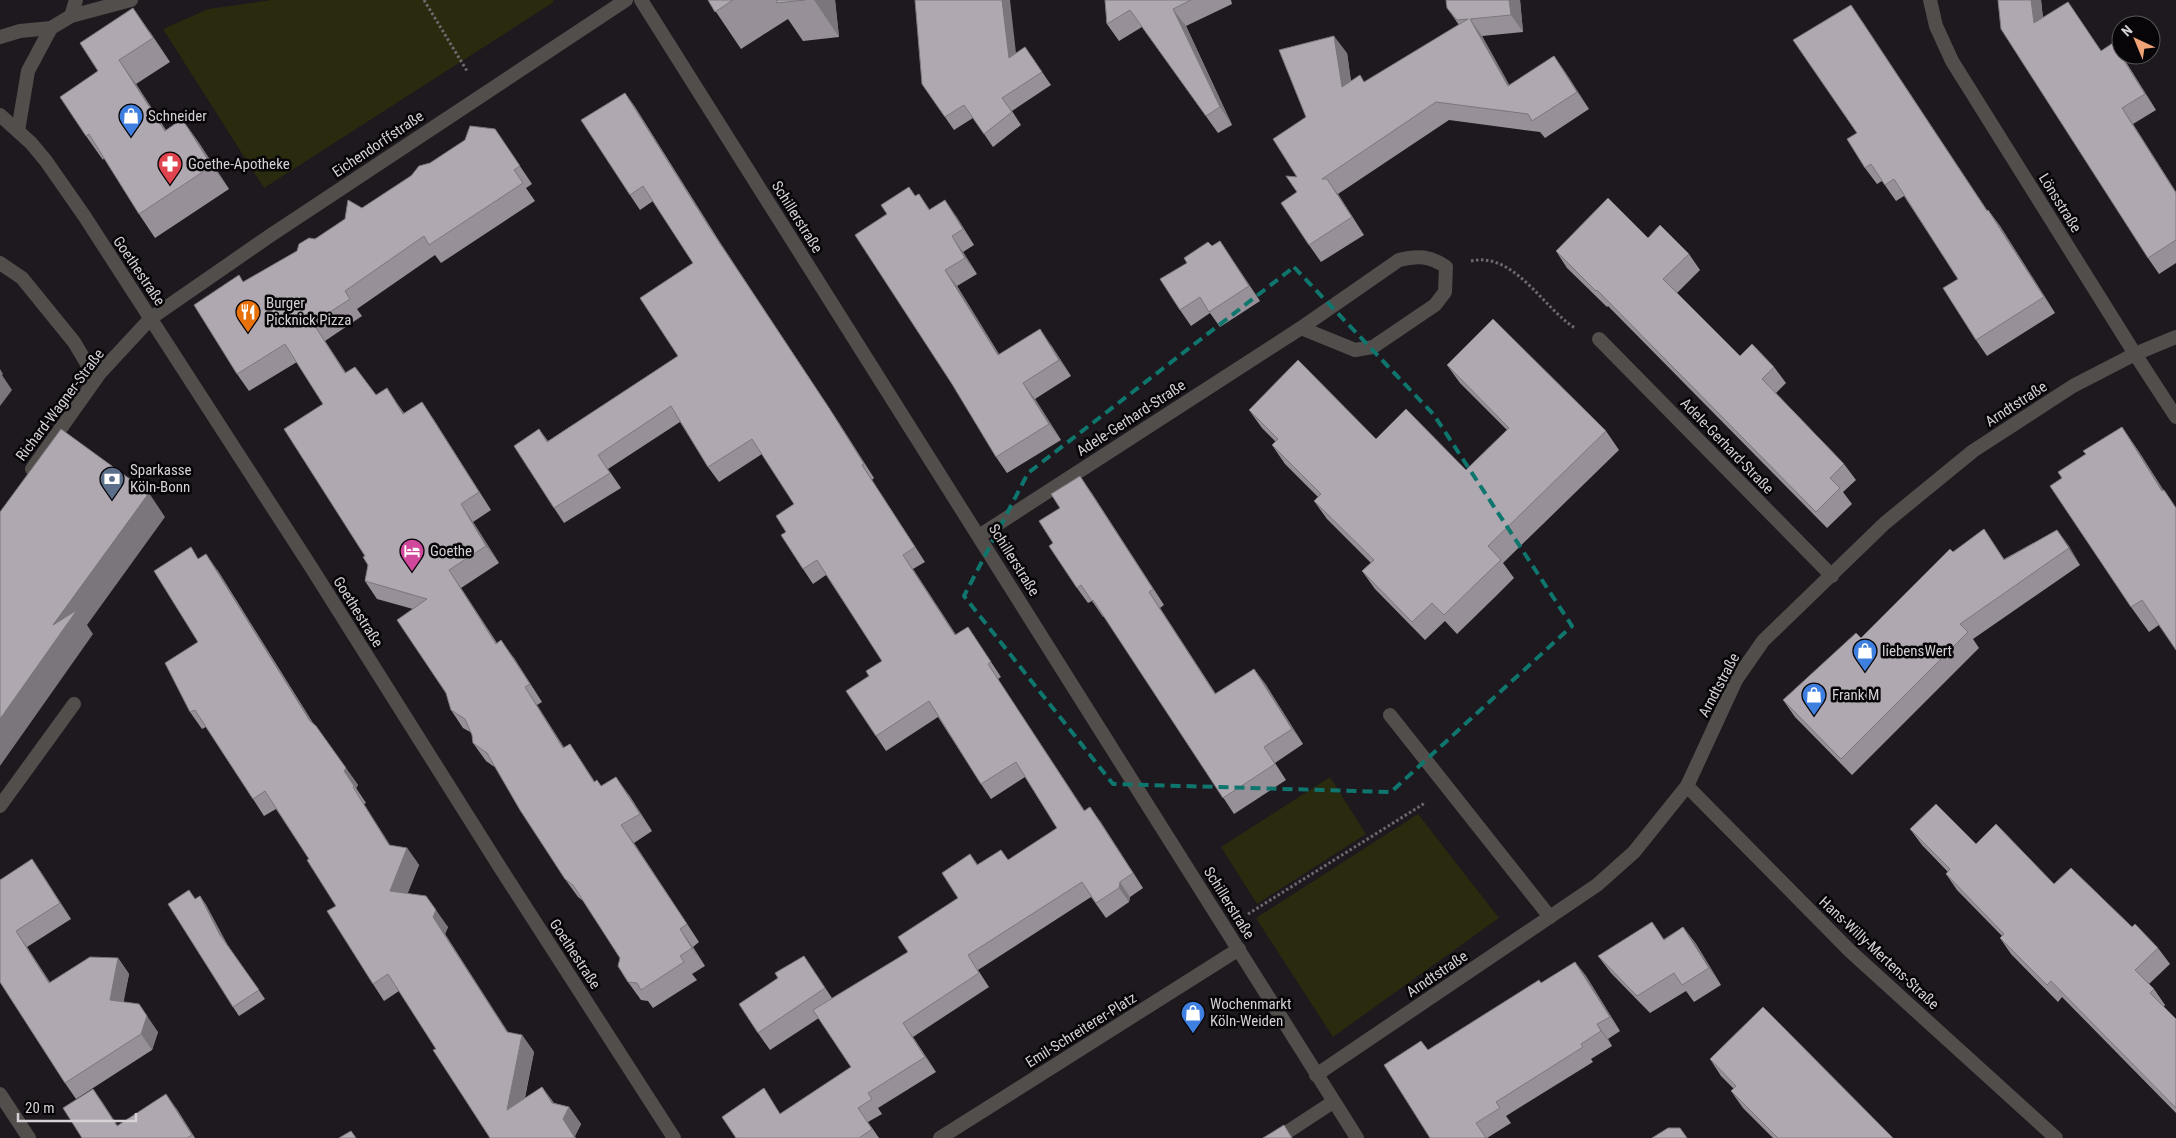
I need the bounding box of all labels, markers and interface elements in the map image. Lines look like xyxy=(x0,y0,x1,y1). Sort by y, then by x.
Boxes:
north arrow xyxy=(2111,15,2161,65)
text: N xyxy=(2118,22,2136,39)
shop icon: Schneider xyxy=(118,103,144,137)
place label: Schneider xyxy=(148,107,207,125)
street label: Eichendorffstraße xyxy=(329,107,427,181)
pharmacy icon: Goethe-Apotheke xyxy=(157,151,183,185)
place label: Goethe-Apotheke xyxy=(188,155,290,173)
street label: Lönsstraße xyxy=(2035,170,2085,236)
street label: Schillerstraße xyxy=(768,178,826,256)
street label: Goethestraße xyxy=(109,233,169,309)
place label: Burger Picknick Pizza xyxy=(266,294,351,329)
restaurant icon: Burger Picknick Pizza xyxy=(235,299,261,333)
street label: Richard-Wagner-Straße xyxy=(12,346,108,464)
street label: Adele-Gerhard-Straße xyxy=(1073,376,1189,460)
street label: Arndtstraße xyxy=(1982,377,2050,431)
street label: Adele-Gerhard-Straße xyxy=(1677,394,1777,498)
place label: Sparkasse Köln-Bonn xyxy=(130,461,192,496)
bank icon: Sparkasse Köln-Bonn xyxy=(99,466,125,500)
street label: Schillerstraße xyxy=(985,521,1043,599)
hotel icon: Goethe xyxy=(399,538,425,572)
place label: Goethe xyxy=(430,542,472,560)
street label: Goethestraße xyxy=(329,573,387,651)
shop icon: liebensWert xyxy=(1852,638,1878,672)
place label: liebensWert xyxy=(1882,642,1952,660)
street label: Arndtstraße xyxy=(1695,650,1743,720)
shop icon: Frank M xyxy=(1801,682,1827,716)
place label: Frank M xyxy=(1832,686,1879,704)
street label: Schillerstraße xyxy=(1200,864,1258,942)
street label: Hans-Willy-Mertens-Straße xyxy=(1815,893,1943,1013)
street label: Goethestraße xyxy=(546,916,604,992)
street label: Arndtstraße xyxy=(1403,947,1471,1001)
street label: Emil-Schreiterer-Platz xyxy=(1022,989,1140,1071)
place label: Wochenmarkt Köln-Weiden xyxy=(1210,995,1291,1030)
shop icon: Wochenmarkt Köln-Weiden xyxy=(1180,1000,1206,1034)
scale bar xyxy=(18,1090,135,1122)
text: 20 m xyxy=(25,1099,55,1117)

